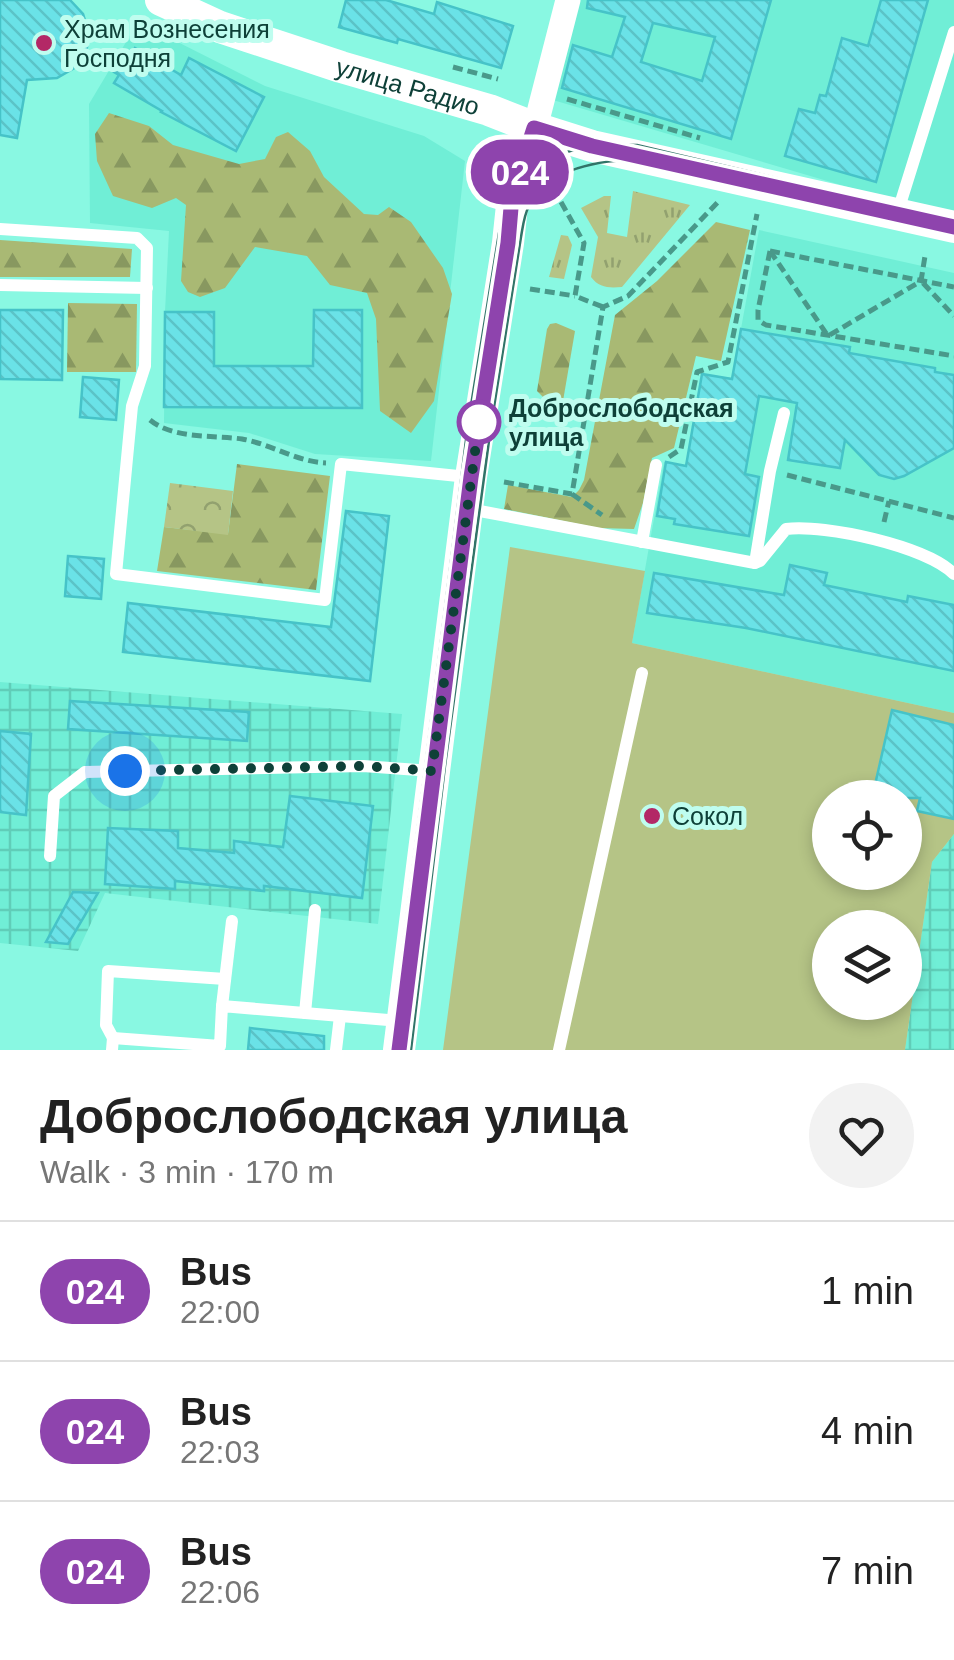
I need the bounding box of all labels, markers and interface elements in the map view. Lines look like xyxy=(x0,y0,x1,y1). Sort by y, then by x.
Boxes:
place label: Храм Вознесения Господня xyxy=(64,15,270,72)
marker: Храм Вознесения Господня xyxy=(33,32,55,54)
street label: улица Радио xyxy=(333,52,483,121)
line badge: 024 xyxy=(462,140,578,204)
text: 024 xyxy=(491,153,549,192)
place label: Доброслободская улица xyxy=(509,394,734,451)
marker: Доброслободская улица xyxy=(458,401,500,443)
your location xyxy=(100,746,150,796)
map controls xyxy=(812,780,922,1020)
button: locate xyxy=(812,780,922,890)
place label: Сокол xyxy=(672,802,743,830)
marker: Сокол xyxy=(641,805,663,827)
button: layers xyxy=(812,910,922,1020)
button: heart xyxy=(809,1083,914,1188)
text: Доброслободская улица xyxy=(40,1090,627,1143)
text: Walk · 3 min · 170 m xyxy=(40,1154,334,1190)
text: Bus xyxy=(180,1251,252,1293)
text: 1 min xyxy=(821,1270,914,1312)
text: 024 xyxy=(66,1272,124,1311)
text: 22:00 xyxy=(180,1294,260,1330)
text: Bus xyxy=(180,1391,252,1433)
text: 4 min xyxy=(821,1410,914,1452)
text: 024 xyxy=(66,1412,124,1451)
text: 22:03 xyxy=(180,1434,260,1470)
text: Bus xyxy=(180,1531,252,1573)
text: 7 min xyxy=(821,1550,914,1592)
text: 024 xyxy=(66,1552,124,1591)
text: 22:06 xyxy=(180,1574,260,1610)

